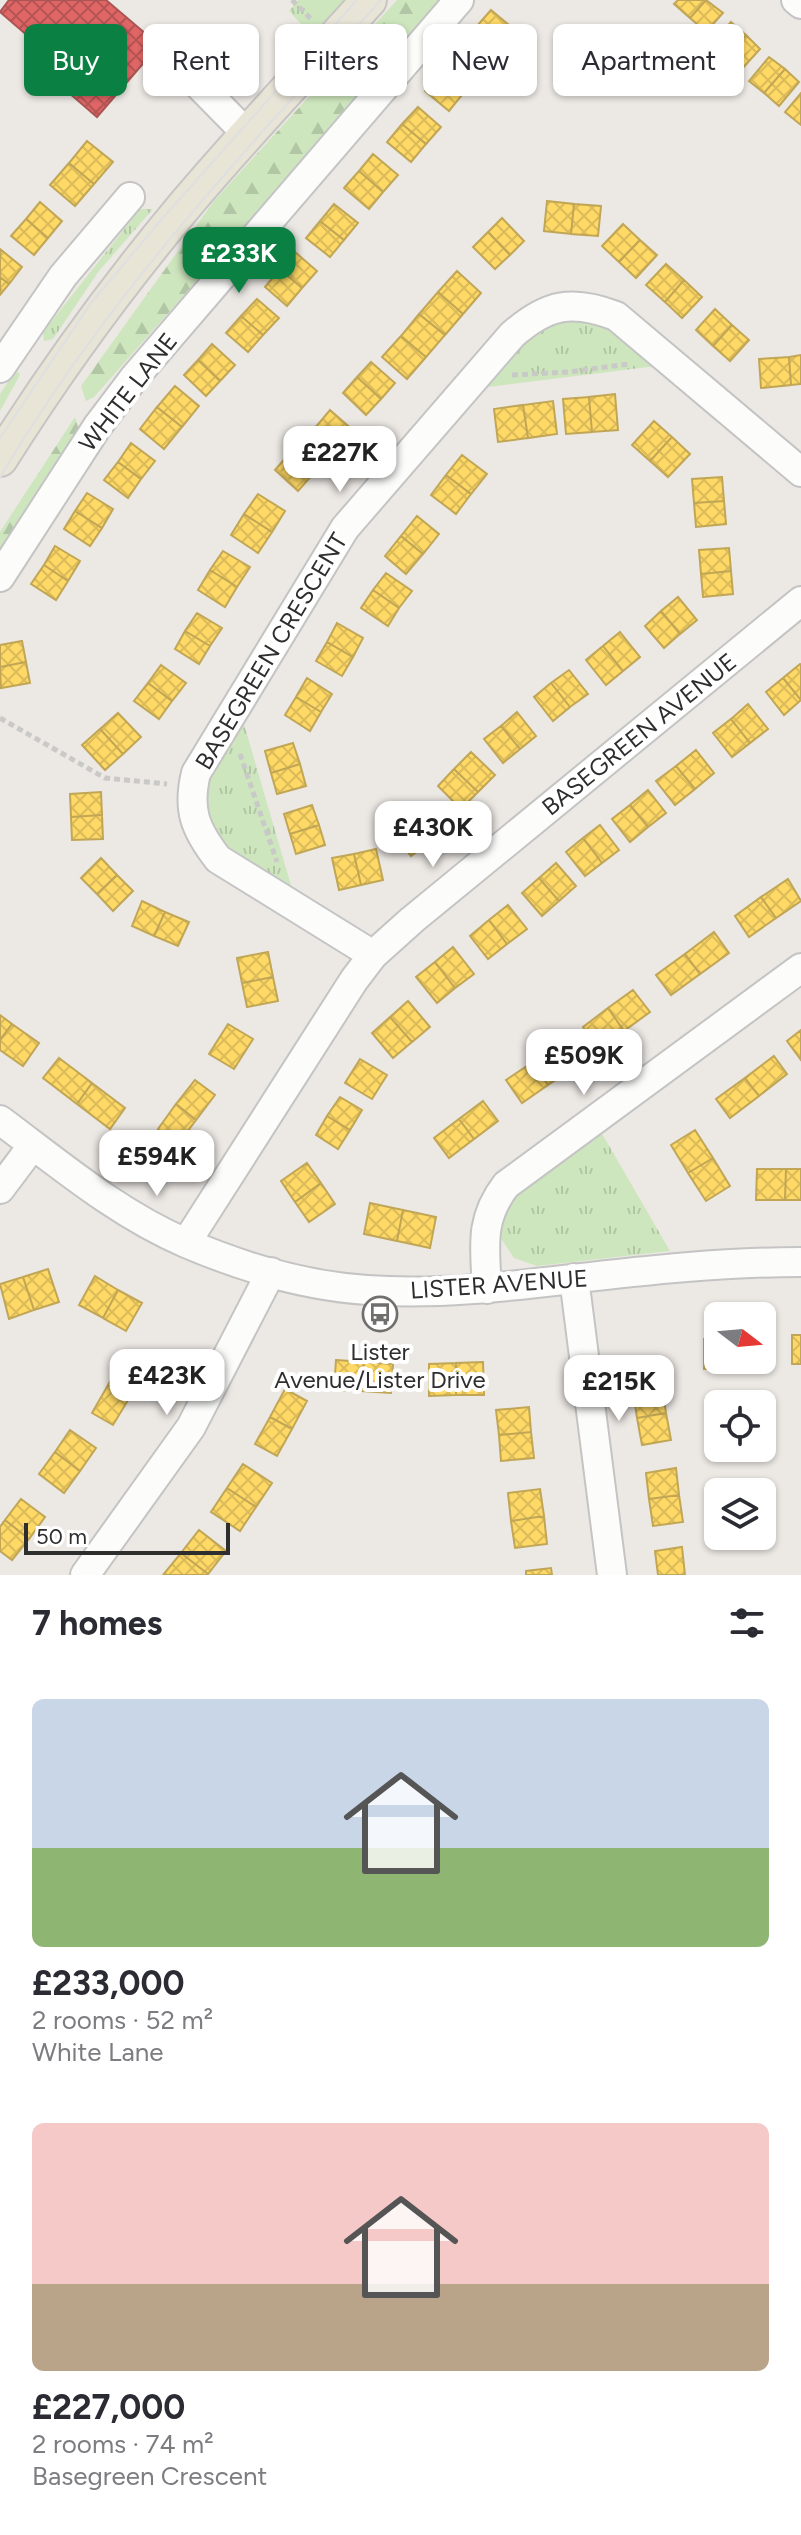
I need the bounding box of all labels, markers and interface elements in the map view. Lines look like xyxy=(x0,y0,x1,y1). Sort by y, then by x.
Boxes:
chip: Buy xyxy=(24,24,127,96)
chip: Rent xyxy=(143,24,259,96)
chip: Filters xyxy=(275,24,407,96)
chip: New xyxy=(423,24,537,96)
chip: Apartment xyxy=(553,24,744,96)
pin: £233K xyxy=(183,227,295,295)
text: £233K xyxy=(201,237,277,269)
street label: WHITE LANE xyxy=(73,327,183,457)
pin: £227K xyxy=(284,426,396,494)
text: £227K xyxy=(301,436,379,468)
street label: BASEGREEN CRESCENT xyxy=(189,528,353,774)
street label: BASEGREEN AVENUE xyxy=(536,647,742,821)
pin: £430K xyxy=(377,801,489,869)
text: £430K xyxy=(393,811,473,843)
pin: £509K xyxy=(528,1029,640,1097)
text: £509K xyxy=(544,1039,624,1071)
pin: £594K xyxy=(101,1130,213,1198)
text: £594K xyxy=(117,1140,197,1172)
street label: LISTER AVENUE xyxy=(409,1263,589,1305)
bus stop icon: Lister Avenue/Lister Drive xyxy=(361,1295,399,1333)
north arrow xyxy=(704,1302,776,1374)
map controls xyxy=(704,1302,776,1550)
place label: Lister Avenue/Lister Drive xyxy=(274,1337,486,1394)
pin: £423K xyxy=(111,1349,223,1417)
pin: £215K xyxy=(563,1355,675,1423)
text: £423K xyxy=(128,1359,206,1391)
text: £215K xyxy=(582,1365,656,1397)
button: locate xyxy=(704,1390,776,1462)
button: layers xyxy=(704,1478,776,1550)
scale bar xyxy=(24,1519,230,1555)
text: 50 m xyxy=(36,1523,87,1550)
icon: filters xyxy=(725,1601,769,1645)
text: 7 homes xyxy=(32,1603,162,1644)
icon: home xyxy=(329,1751,473,1895)
text: £233,000 xyxy=(32,1963,185,2004)
text: 2 rooms · 52 m² xyxy=(32,2004,213,2036)
text: White Lane xyxy=(32,2036,163,2068)
icon: home xyxy=(329,2175,473,2319)
text: £227,000 xyxy=(32,2387,185,2428)
text: 2 rooms · 74 m² xyxy=(32,2428,214,2460)
text: Basegreen Crescent xyxy=(32,2460,267,2492)

